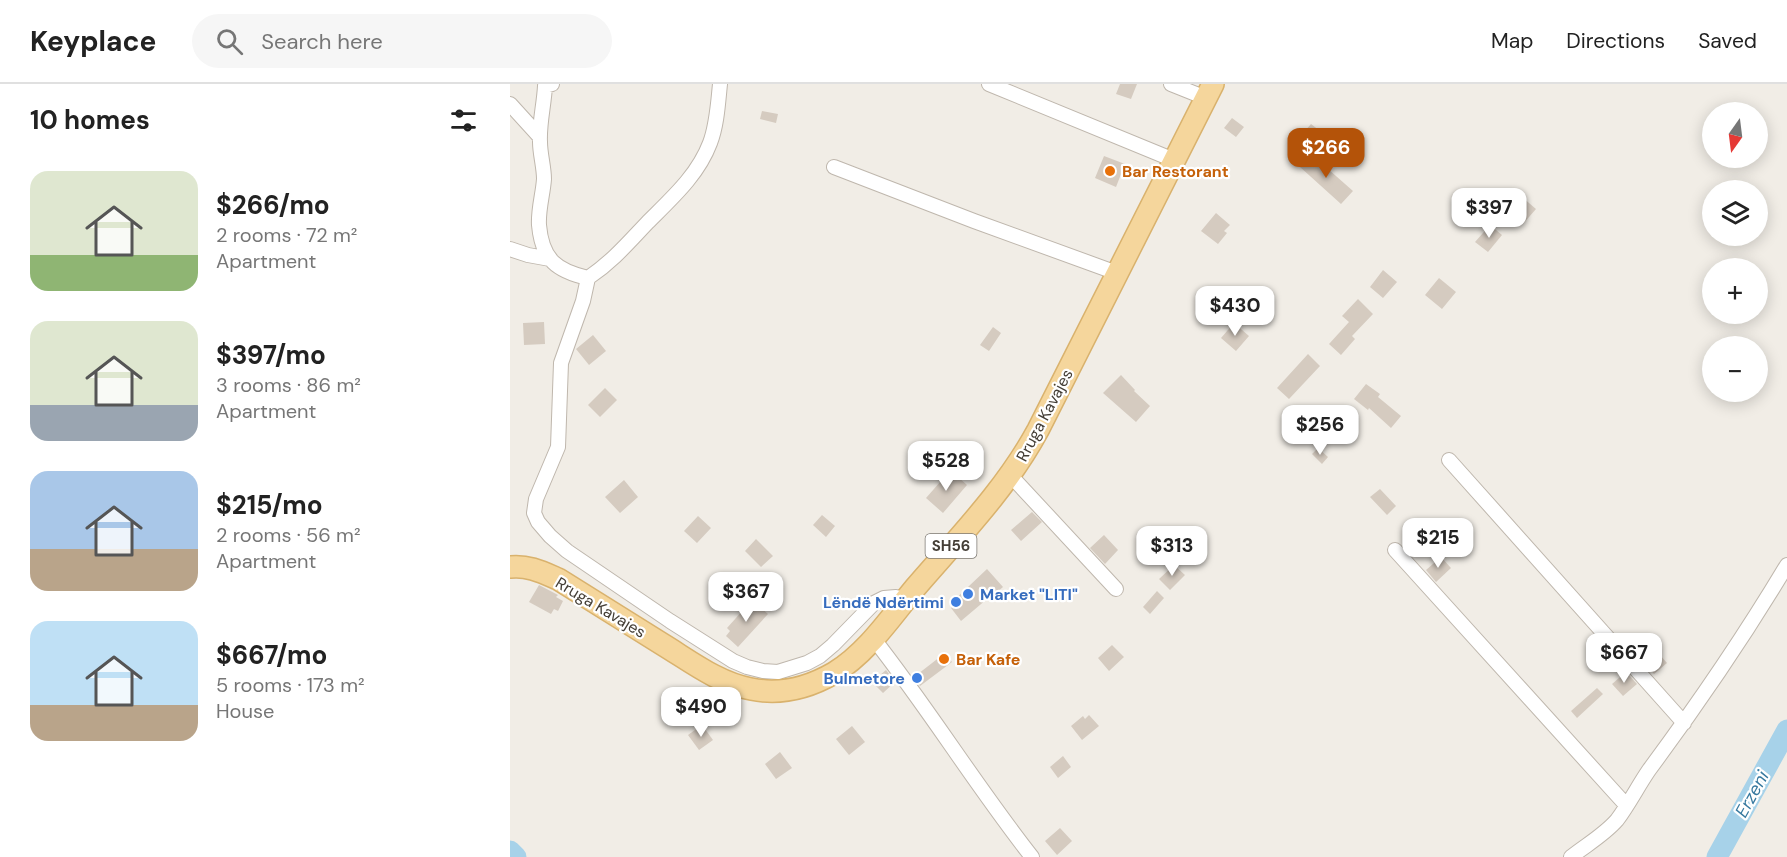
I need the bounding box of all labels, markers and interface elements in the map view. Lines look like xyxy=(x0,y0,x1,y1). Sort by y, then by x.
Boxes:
search box xyxy=(192,14,612,68)
text: Keyplace xyxy=(30,23,156,60)
icon: search xyxy=(213,25,246,58)
text: Search here xyxy=(261,27,383,56)
text: Map xyxy=(1491,27,1533,55)
text: Directions xyxy=(1566,27,1665,55)
text: Saved xyxy=(1698,27,1757,55)
north arrow xyxy=(1702,102,1768,168)
map controls xyxy=(1702,102,1768,402)
text: 10 homes xyxy=(30,103,150,137)
icon: filters xyxy=(447,104,480,137)
pin: $266 xyxy=(1290,128,1362,179)
text: $266 xyxy=(1302,134,1350,160)
place label: Bar Restorant xyxy=(1122,161,1229,182)
marker: Bar Restorant xyxy=(1103,164,1117,178)
button: layers xyxy=(1702,180,1768,246)
text: $266/mo xyxy=(216,188,330,222)
pin: $397 xyxy=(1453,188,1525,239)
text: $397 xyxy=(1466,194,1512,220)
icon: home xyxy=(78,195,150,267)
text: 2 rooms · 72 m² xyxy=(216,222,357,248)
text: Apartment xyxy=(216,248,316,274)
button: + xyxy=(1702,258,1768,324)
pin: $430 xyxy=(1199,286,1271,337)
text: $430 xyxy=(1209,292,1261,318)
button: − xyxy=(1702,336,1768,402)
text: $397/mo xyxy=(216,338,326,372)
icon: home xyxy=(78,345,150,417)
street label: Rruga Kavajes xyxy=(1011,365,1078,465)
text: 3 rooms · 86 m² xyxy=(216,372,361,398)
text: Apartment xyxy=(216,398,316,424)
pin: $256 xyxy=(1284,405,1356,456)
text: $256 xyxy=(1296,411,1344,437)
pin: $528 xyxy=(910,441,982,492)
text: $528 xyxy=(922,447,970,473)
text: $215/mo xyxy=(216,488,323,522)
icon: home xyxy=(78,495,150,567)
pin: $215 xyxy=(1402,518,1474,569)
text: 2 rooms · 56 m² xyxy=(216,522,361,548)
text: $215 xyxy=(1416,524,1460,550)
pin: $313 xyxy=(1136,526,1208,577)
text: $313 xyxy=(1150,532,1194,558)
road number: SH56 xyxy=(926,534,976,558)
text: Apartment xyxy=(216,548,316,574)
street label: Rruga Kavajes xyxy=(552,572,650,643)
pin: $367 xyxy=(710,572,782,623)
text: $367 xyxy=(722,578,770,604)
place label: Market "LITI" xyxy=(980,584,1078,605)
marker: Market "LITI" xyxy=(961,587,975,601)
place label: Lëndë Ndërtimi xyxy=(823,592,944,613)
marker: Lëndë Ndërtimi xyxy=(949,595,963,609)
pin: $667 xyxy=(1588,633,1660,684)
text: $667/mo xyxy=(216,638,327,672)
text: $667 xyxy=(1600,639,1648,665)
icon: home xyxy=(78,645,150,717)
place label: Bar Kafe xyxy=(956,649,1020,670)
marker: Bar Kafe xyxy=(937,652,951,666)
place label: Bulmetore xyxy=(824,668,905,689)
marker: Bulmetore xyxy=(910,671,924,685)
text: 5 rooms · 173 m² xyxy=(216,672,365,698)
pin: $490 xyxy=(665,687,737,738)
text: $490 xyxy=(675,693,727,719)
text: House xyxy=(216,698,274,724)
water label: Erzeni xyxy=(1729,766,1775,822)

